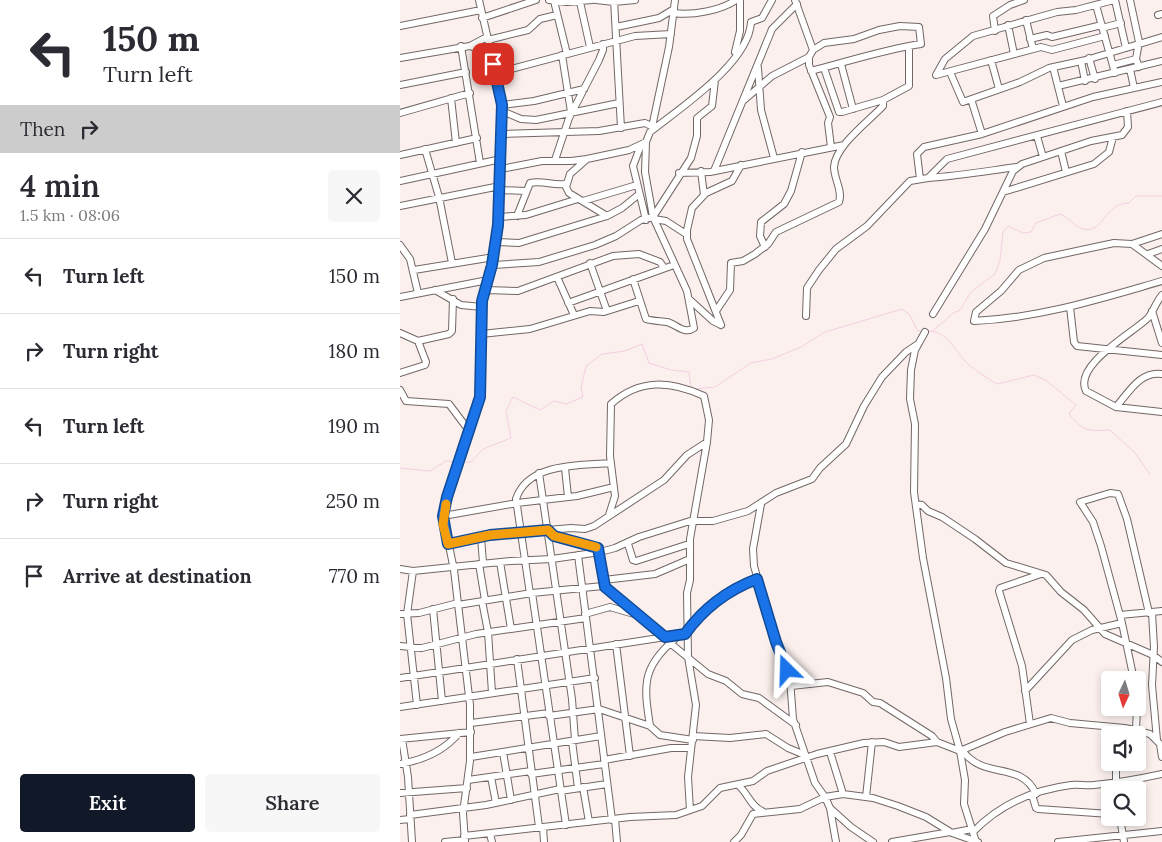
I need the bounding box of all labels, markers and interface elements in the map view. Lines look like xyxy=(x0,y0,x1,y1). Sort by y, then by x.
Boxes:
text: 150 m xyxy=(103,16,200,61)
icon: left xyxy=(20,20,85,85)
pin xyxy=(472,43,514,85)
icon: arrive xyxy=(479,50,507,78)
text: Turn left xyxy=(103,60,193,88)
icon: right xyxy=(75,115,103,143)
text: Then xyxy=(20,117,65,141)
text: 4 min xyxy=(20,167,100,205)
button: close xyxy=(328,170,380,222)
text: 1.5 km · 08:06 xyxy=(20,205,120,225)
icon: left xyxy=(20,262,48,290)
text: Turn left xyxy=(63,264,144,288)
text: 150 m xyxy=(329,264,380,288)
icon: right xyxy=(20,337,48,365)
text: Turn right xyxy=(63,339,159,363)
text: 180 m xyxy=(329,339,380,363)
icon: left xyxy=(20,412,48,440)
text: Turn left xyxy=(63,414,144,438)
text: 190 m xyxy=(328,414,380,438)
icon: right xyxy=(20,487,48,515)
text: Turn right xyxy=(63,489,159,513)
text: 250 m xyxy=(326,489,380,513)
icon: arrive xyxy=(20,562,48,590)
text: Arrive at destination xyxy=(63,564,252,588)
text: 770 m xyxy=(329,564,380,588)
position arrow xyxy=(760,643,812,695)
north arrow xyxy=(1101,671,1146,716)
map controls xyxy=(1101,671,1146,826)
button: sound xyxy=(1101,726,1146,771)
button: Exit xyxy=(20,774,195,832)
button: Share xyxy=(205,774,380,832)
button: search xyxy=(1101,781,1146,826)

